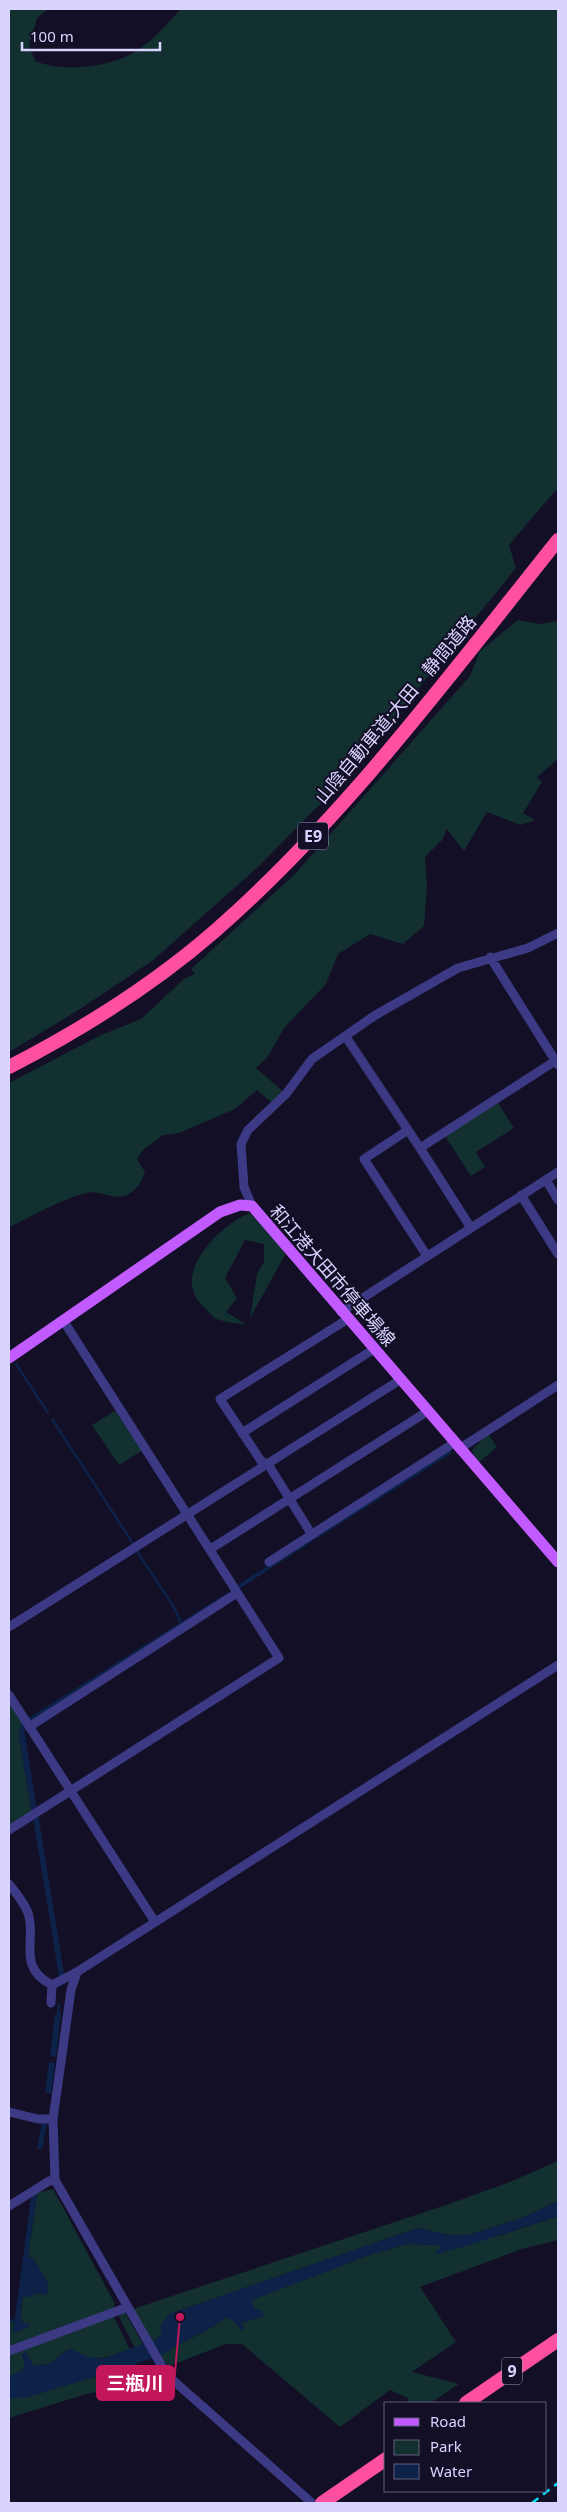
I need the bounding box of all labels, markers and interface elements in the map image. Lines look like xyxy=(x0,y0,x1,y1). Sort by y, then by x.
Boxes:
scale bar xyxy=(22,20,160,52)
text: 100 m xyxy=(30,26,74,46)
street label: 山陰自動車道;大田・静間道路 xyxy=(309,610,481,808)
road number: E9 xyxy=(298,822,328,849)
street label: 和江港大田市停車場線 xyxy=(265,1199,401,1351)
road number: 9 xyxy=(502,2358,522,2384)
callout: 三瓶川 xyxy=(97,2366,174,2400)
text: 三瓶川 xyxy=(106,2370,164,2396)
legend xyxy=(384,2402,547,2492)
text: Road xyxy=(430,2411,466,2431)
text: Park xyxy=(430,2436,462,2456)
text: Water xyxy=(430,2461,472,2481)

